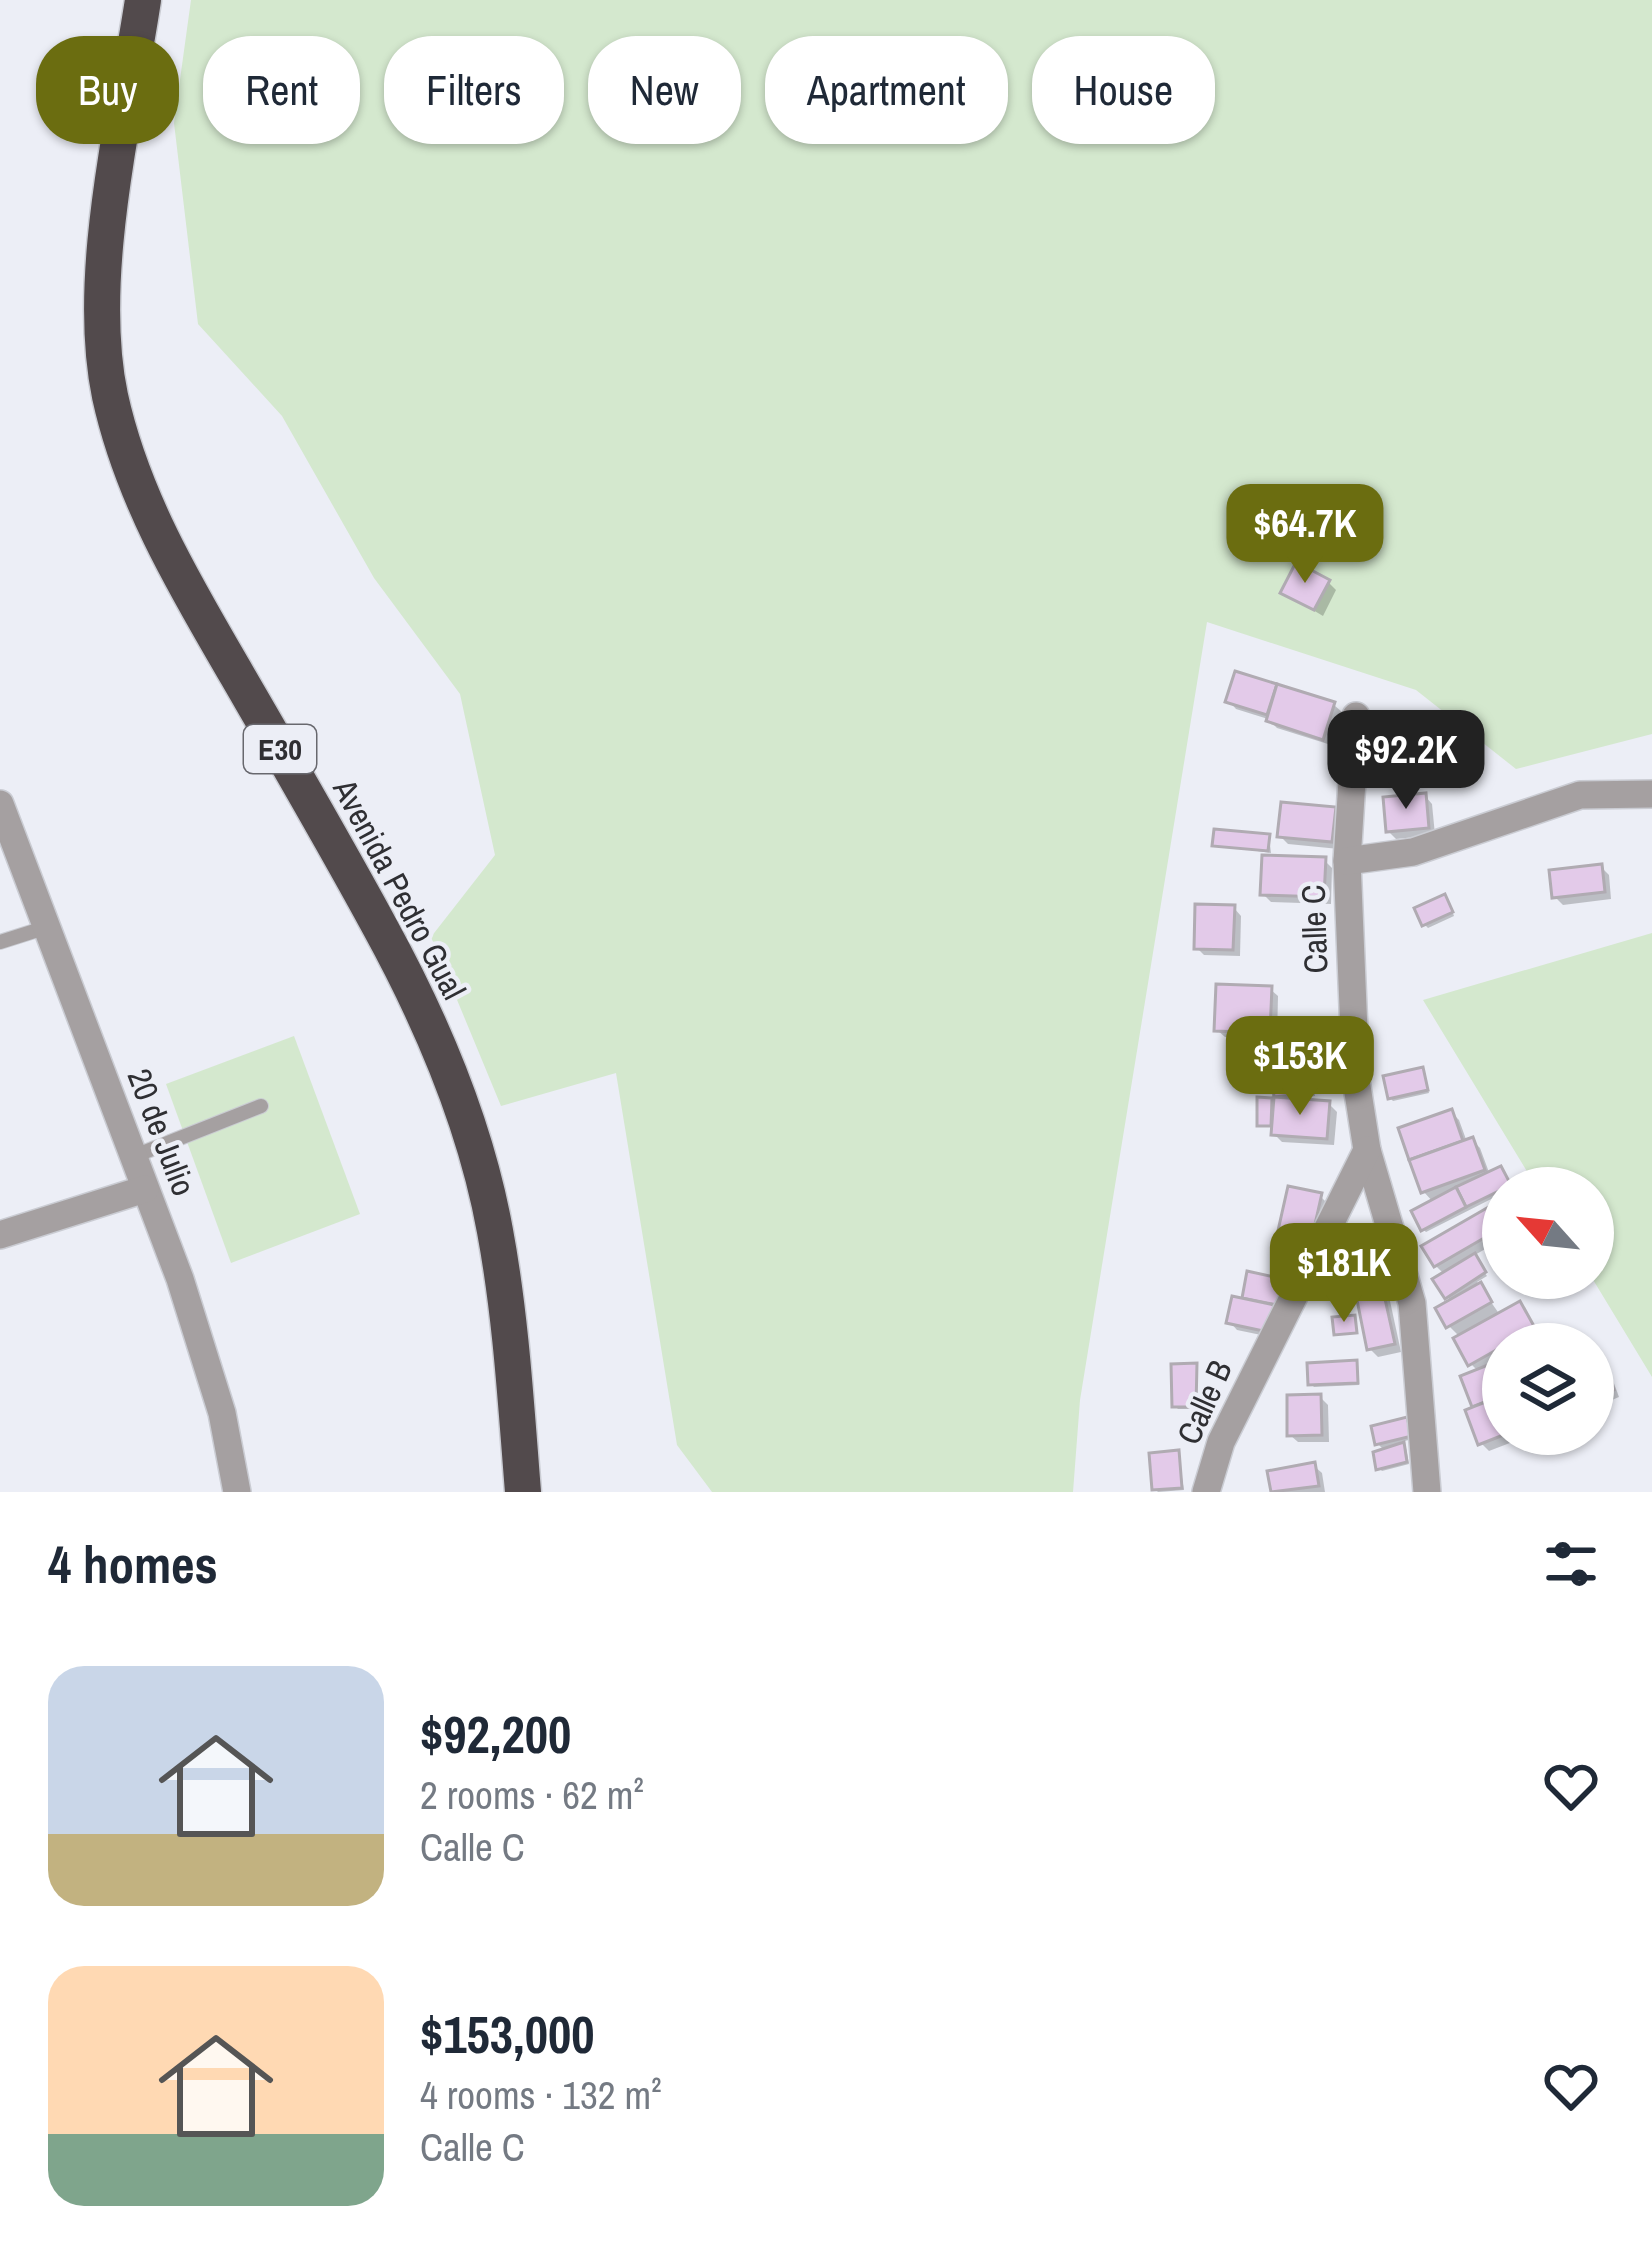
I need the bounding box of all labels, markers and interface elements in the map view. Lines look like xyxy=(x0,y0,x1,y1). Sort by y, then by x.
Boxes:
chip: Buy xyxy=(36,36,179,144)
chip: Rent xyxy=(203,36,360,144)
chip: Filters xyxy=(384,36,564,144)
chip: New xyxy=(588,36,741,144)
chip: Apartment xyxy=(765,36,1008,144)
chip: House xyxy=(1032,36,1215,144)
pin: $64.7K xyxy=(1207,484,1403,586)
text: $64.7K xyxy=(1253,497,1357,549)
pin: $92.2K xyxy=(1308,710,1504,812)
text: $92.2K xyxy=(1354,723,1458,775)
road number: E30 xyxy=(244,725,316,773)
street label: Avenida Pedro Gual xyxy=(323,770,477,1007)
street label: Calle C xyxy=(1290,884,1338,974)
pin: $153K xyxy=(1216,1016,1384,1118)
text: $153K xyxy=(1253,1029,1347,1081)
street label: 20 de Julio xyxy=(118,1062,206,1202)
north arrow xyxy=(1482,1167,1614,1299)
map controls xyxy=(1482,1167,1614,1455)
pin: $181K xyxy=(1260,1223,1428,1325)
text: $181K xyxy=(1297,1236,1391,1288)
button: layers xyxy=(1482,1323,1614,1455)
street label: Calle B xyxy=(1166,1353,1242,1451)
text: 4 homes xyxy=(48,1530,218,1599)
icon: filters xyxy=(1538,1531,1604,1597)
text: $92,200 xyxy=(420,1700,571,1769)
icon: home xyxy=(144,1714,288,1858)
icon: heart xyxy=(1538,1753,1604,1819)
text: 2 rooms · 62 m² xyxy=(420,1769,644,1821)
text: Calle C xyxy=(420,1821,525,1873)
text: $153,000 xyxy=(420,2000,594,2069)
icon: home xyxy=(144,2014,288,2158)
icon: heart xyxy=(1538,2053,1604,2119)
text: 4 rooms · 132 m² xyxy=(420,2069,662,2121)
text: Calle C xyxy=(420,2121,525,2173)

